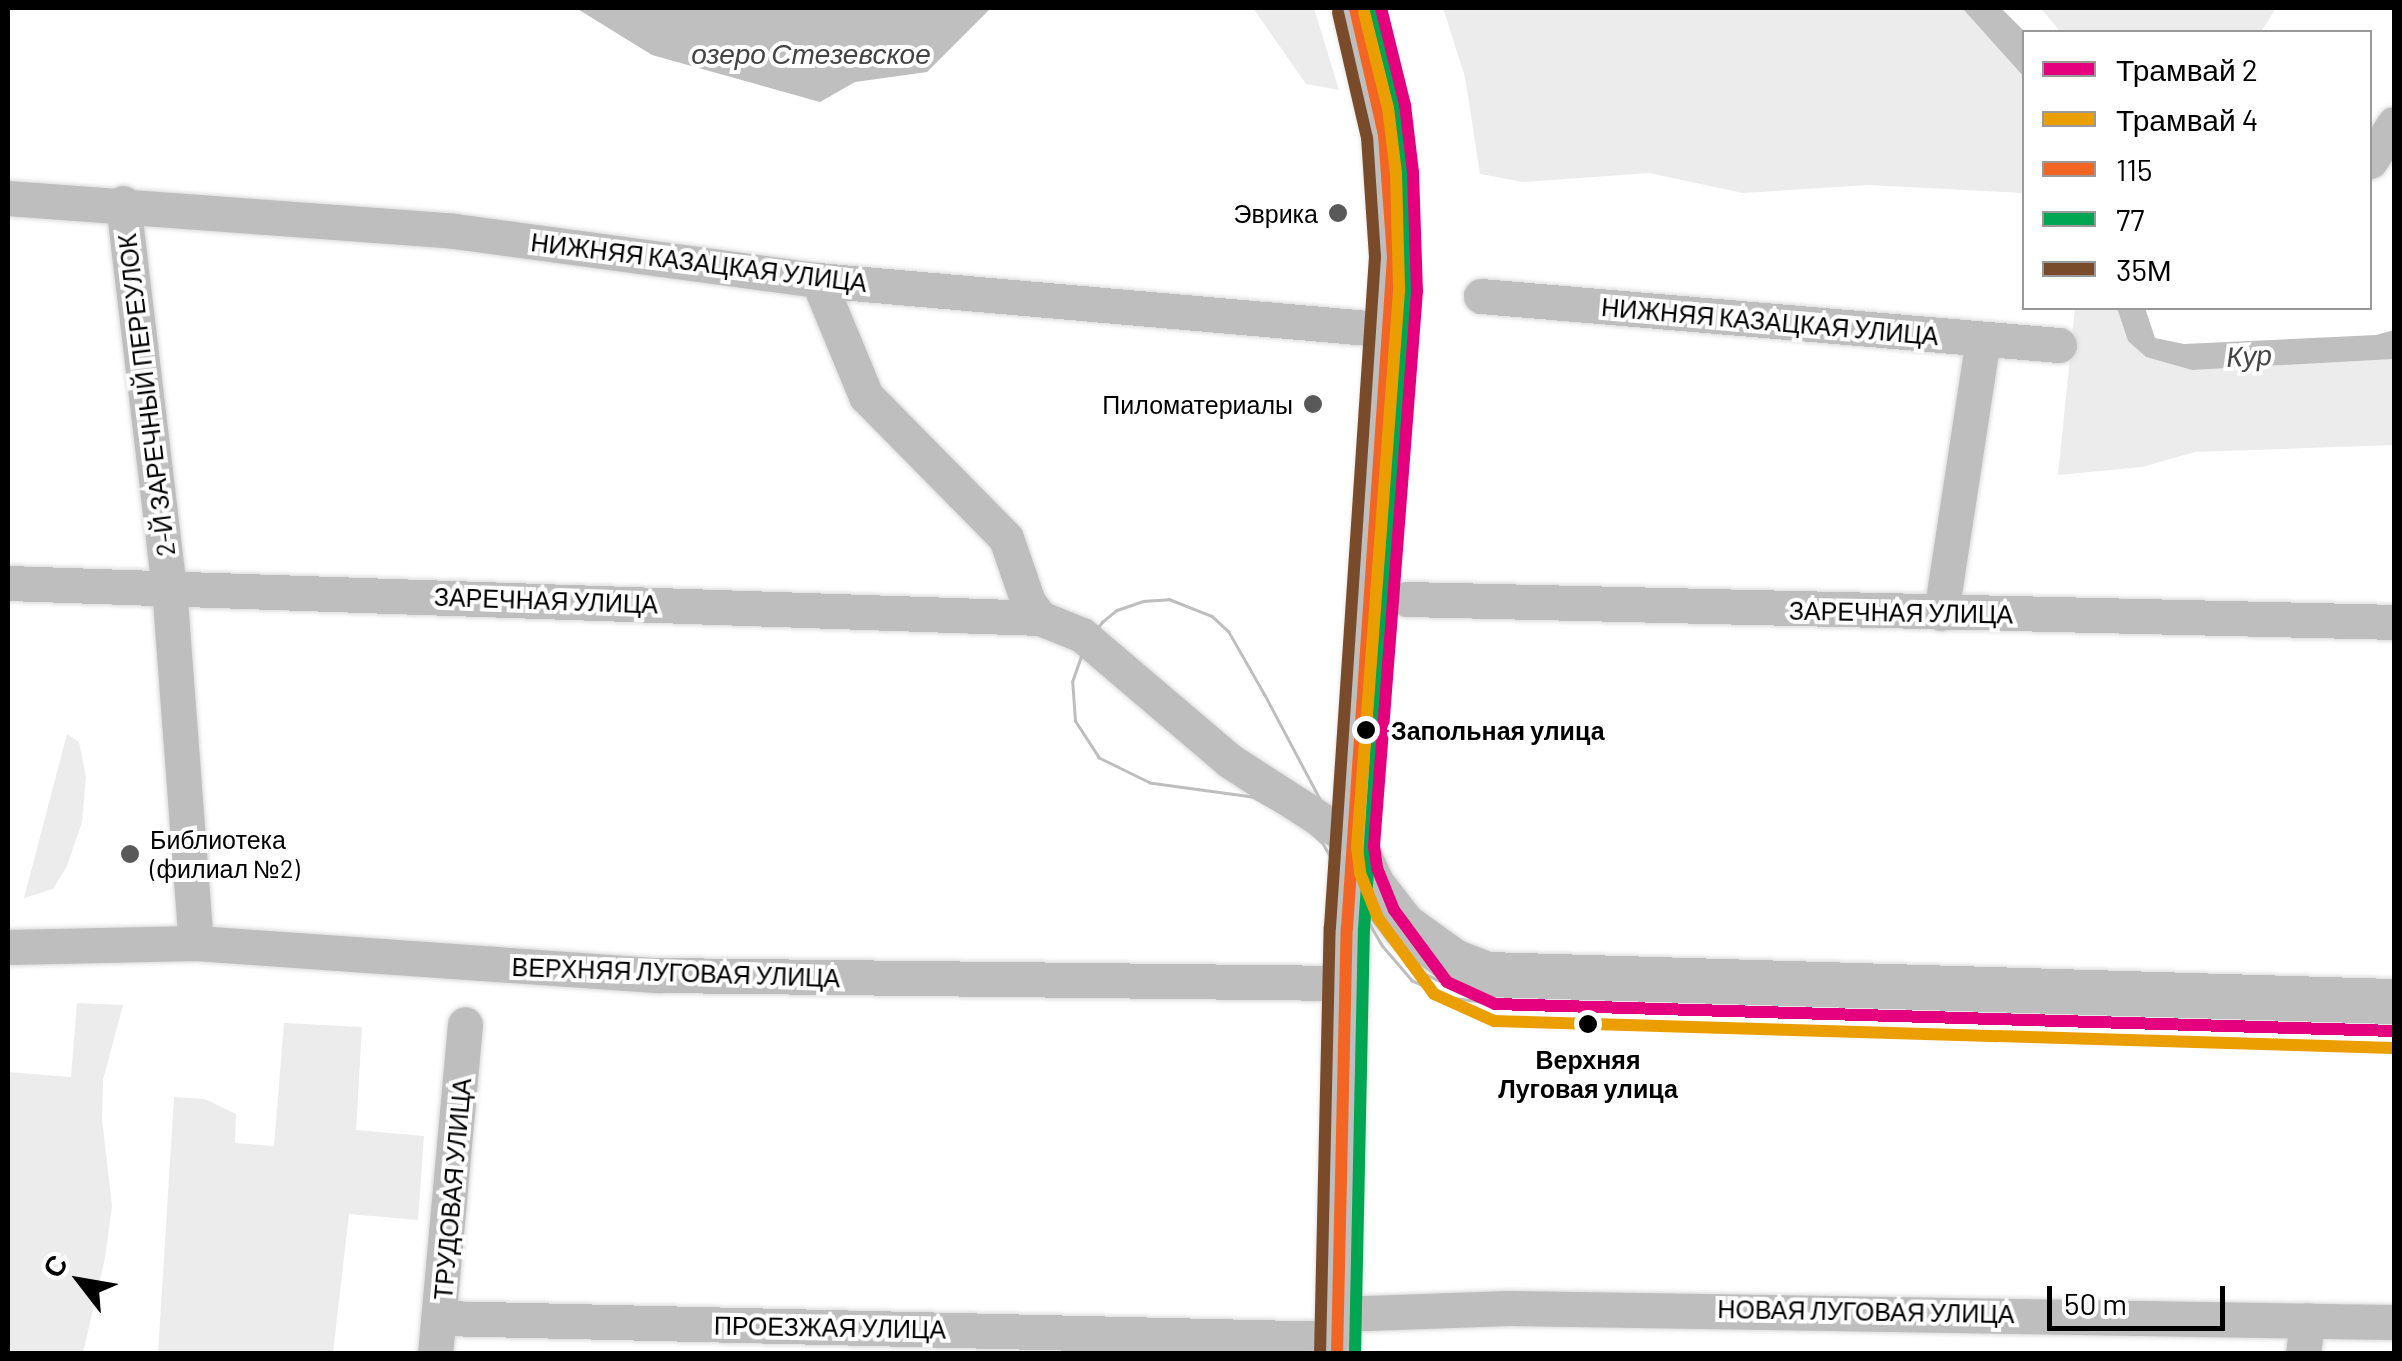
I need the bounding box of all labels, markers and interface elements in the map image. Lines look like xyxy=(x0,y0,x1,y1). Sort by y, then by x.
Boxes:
legend xyxy=(2022,30,2372,310)
water label: озеро Стезевское xyxy=(691,36,931,70)
text: Трамвай 2 xyxy=(2116,51,2258,87)
text: Трамвай 4 xyxy=(2116,101,2258,137)
text: 115 xyxy=(2116,151,2153,187)
place label: Эврика xyxy=(1233,198,1318,228)
text: 77 xyxy=(2116,201,2144,237)
marker: Эврика xyxy=(1327,202,1349,224)
street label: НИЖНЯЯ КАЗАЦКАЯ УЛИЦА xyxy=(529,226,869,298)
street label: 2-Й ЗАРЕЧНЫЙ ПЕРЕУЛОК xyxy=(111,232,181,558)
text: 35М xyxy=(2116,251,2172,287)
street label: НИЖНЯЯ КАЗАЦКАЯ УЛИЦА xyxy=(1600,291,1940,351)
water label: Кур xyxy=(2225,337,2273,373)
place label: Пиломатериалы xyxy=(1102,389,1293,419)
marker: Пиломатериалы xyxy=(1302,393,1324,415)
street label: ЗАРЕЧНАЯ УЛИЦА xyxy=(433,581,659,619)
street label: ЗАРЕЧНАЯ УЛИЦА xyxy=(1789,595,2013,629)
marker: Запольная улица xyxy=(1350,714,1382,746)
place label: Запольная улица xyxy=(1391,715,1605,745)
place label: Библиотека (филиал №2) xyxy=(150,825,300,884)
marker: Библиотека (филиал №2) xyxy=(119,843,141,865)
street label: ВЕРХНЯЯ ЛУГОВАЯ УЛИЦА xyxy=(511,951,841,993)
marker: Верхняя Луговая улица xyxy=(1572,1008,1604,1040)
place label: Верхняя Луговая улица xyxy=(1498,1045,1678,1104)
street label: ТРУДОВАЯ УЛИЦА xyxy=(427,1077,477,1301)
north arrow xyxy=(30,1231,130,1331)
text: С xyxy=(34,1248,74,1283)
scale bar xyxy=(2052,1266,2230,1328)
text: 50 m xyxy=(2064,1285,2127,1321)
street label: НОВАЯ ЛУГОВАЯ УЛИЦА xyxy=(1717,1293,2015,1329)
street label: ПРОЕЗЖАЯ УЛИЦА xyxy=(714,1310,946,1344)

